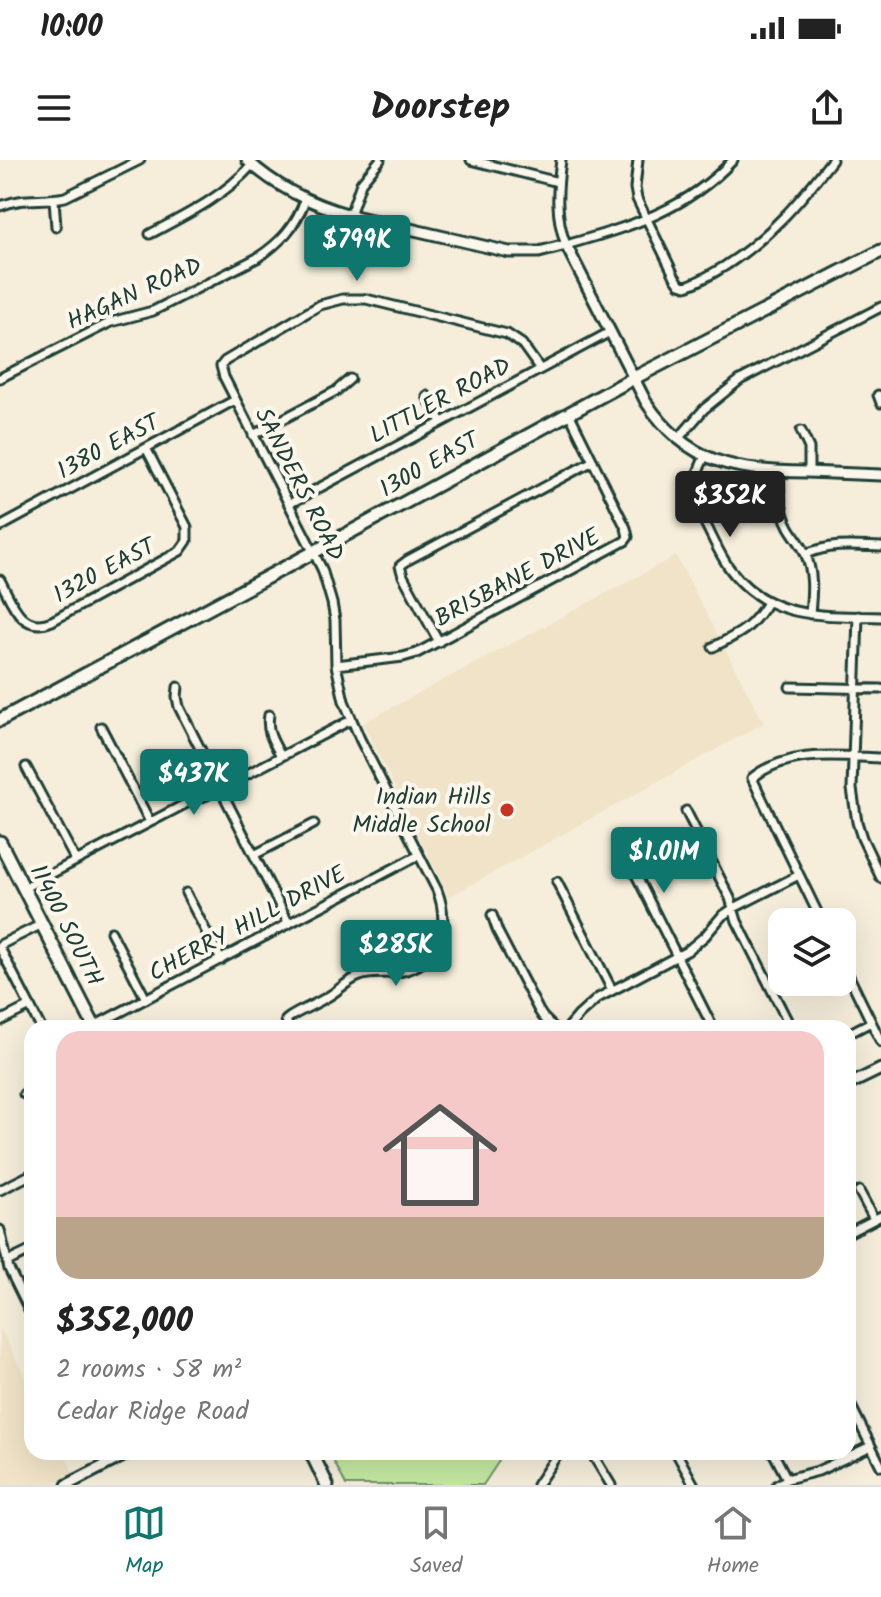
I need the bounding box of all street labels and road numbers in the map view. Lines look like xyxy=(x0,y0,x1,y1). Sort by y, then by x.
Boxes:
street label: HAGAN ROAD xyxy=(61,247,209,342)
street label: LITTLER ROAD xyxy=(363,348,519,455)
street label: SANDERS ROAD xyxy=(243,401,354,569)
street label: 1380 EAST xyxy=(50,403,169,491)
street label: 1300 EAST xyxy=(373,421,489,509)
street label: BRISBANE DRIVE xyxy=(428,518,609,639)
street label: 1320 EAST xyxy=(47,527,165,615)
street label: CHERRY HILL DRIVE xyxy=(142,855,354,993)
street label: 11400 SOUTH xyxy=(18,858,113,994)

